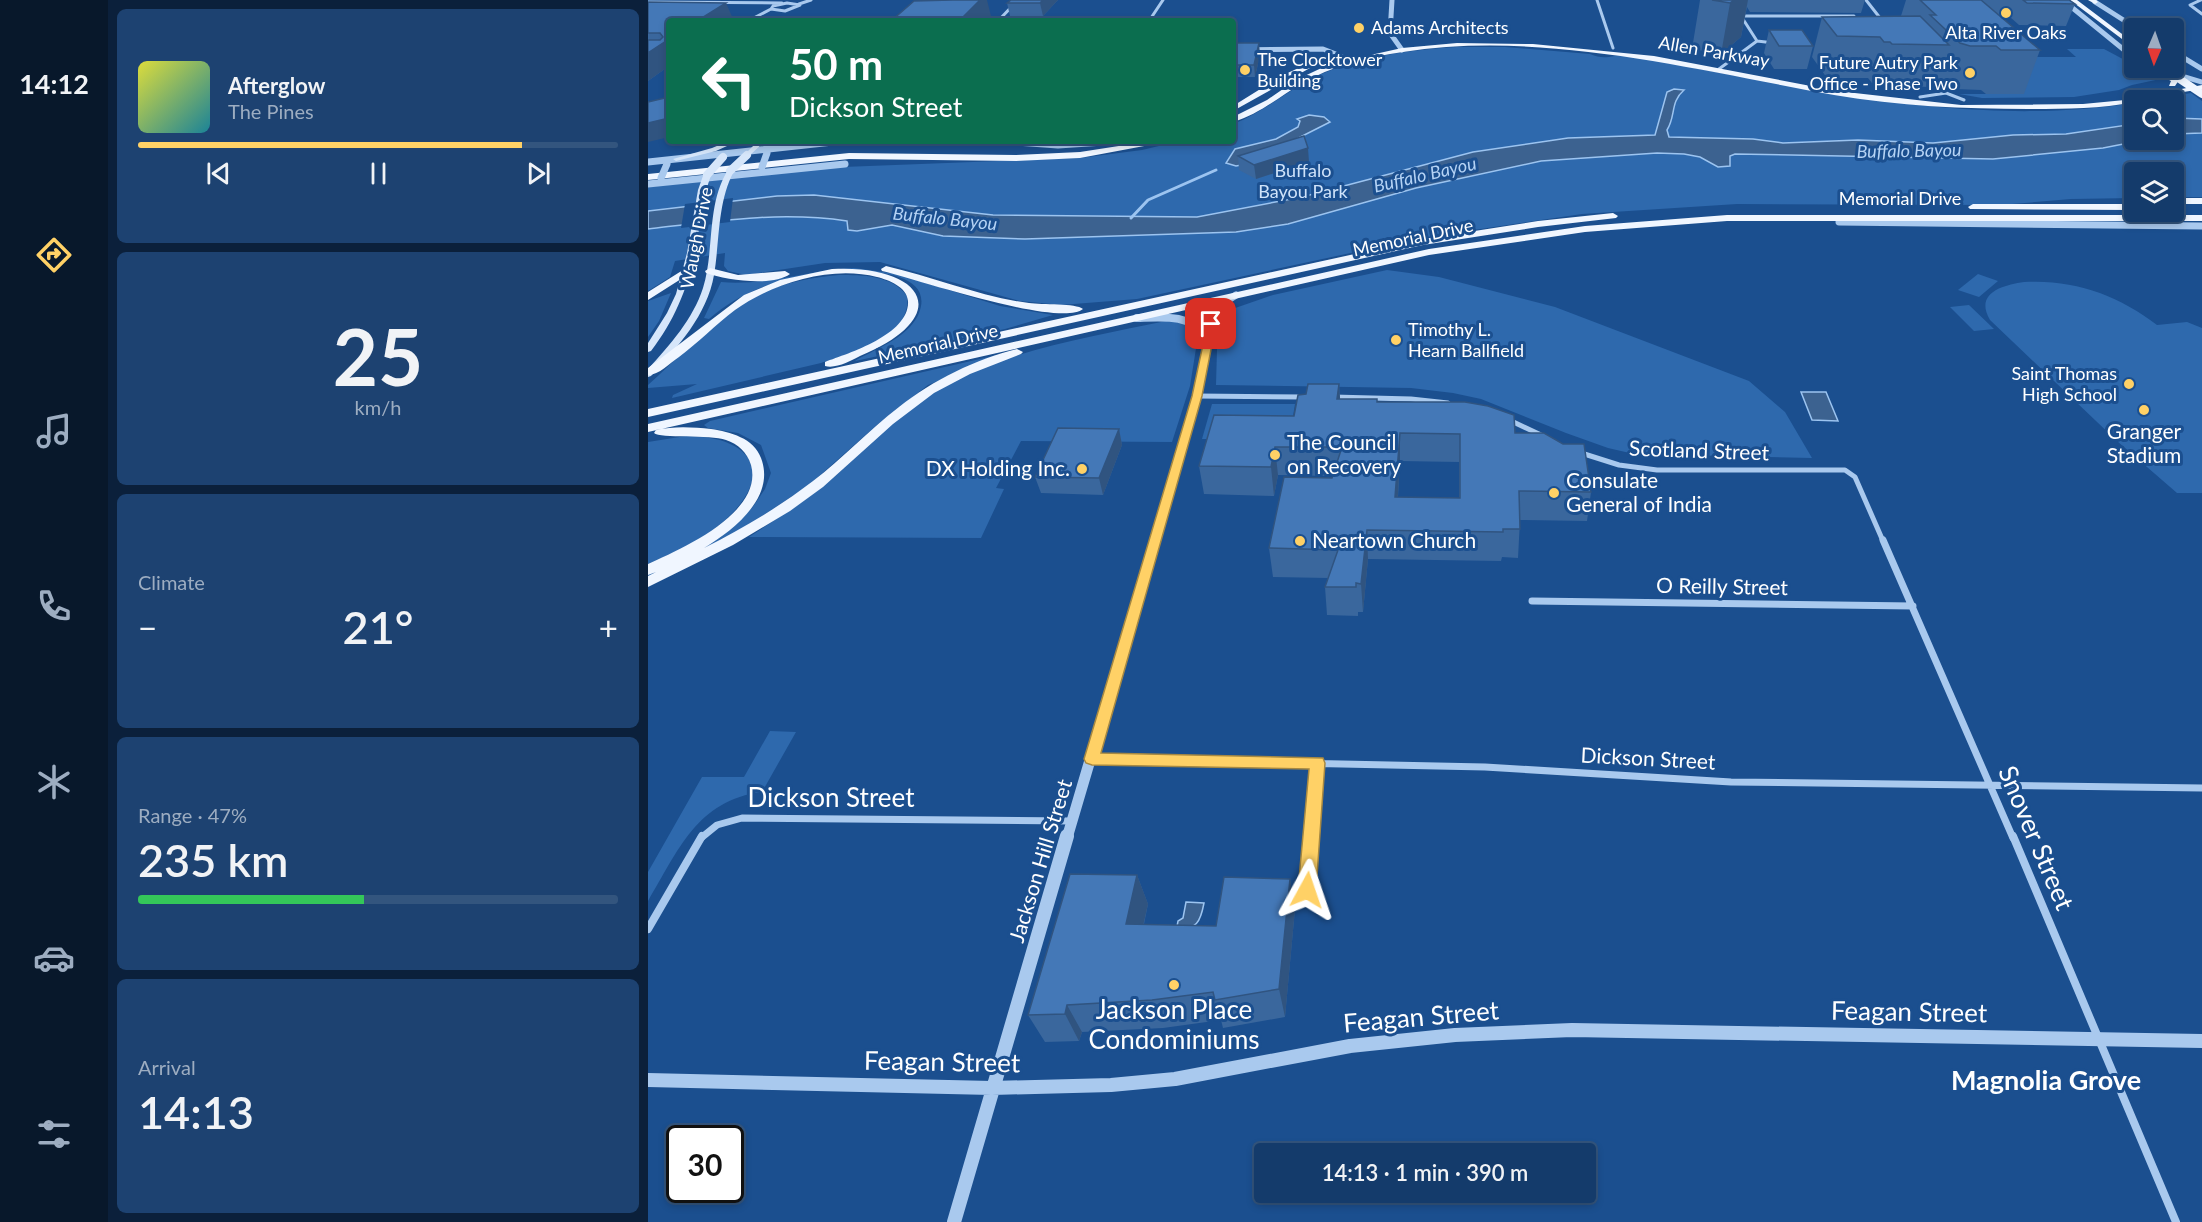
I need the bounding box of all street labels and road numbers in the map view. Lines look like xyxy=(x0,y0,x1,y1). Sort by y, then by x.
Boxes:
street label: Allen Parkway xyxy=(1657,30,1772,72)
street label: Waugh Drive xyxy=(675,185,717,291)
street label: Memorial Drive xyxy=(1839,187,1961,209)
street label: Memorial Drive xyxy=(1351,214,1475,261)
street label: Memorial Drive xyxy=(876,319,1000,368)
street label: Scotland Street xyxy=(1629,435,1770,464)
street label: O Reilly Street xyxy=(1656,572,1789,599)
street label: Dickson Street xyxy=(1580,741,1717,774)
street label: Snover Street xyxy=(1992,761,2082,915)
street label: Jackson Hill Street xyxy=(1003,776,1076,945)
street label: Dickson Street xyxy=(748,781,915,813)
street label: Feagan Street xyxy=(1342,993,1501,1039)
street label: Feagan Street xyxy=(1831,994,1988,1028)
street label: Feagan Street xyxy=(864,1044,1021,1078)

